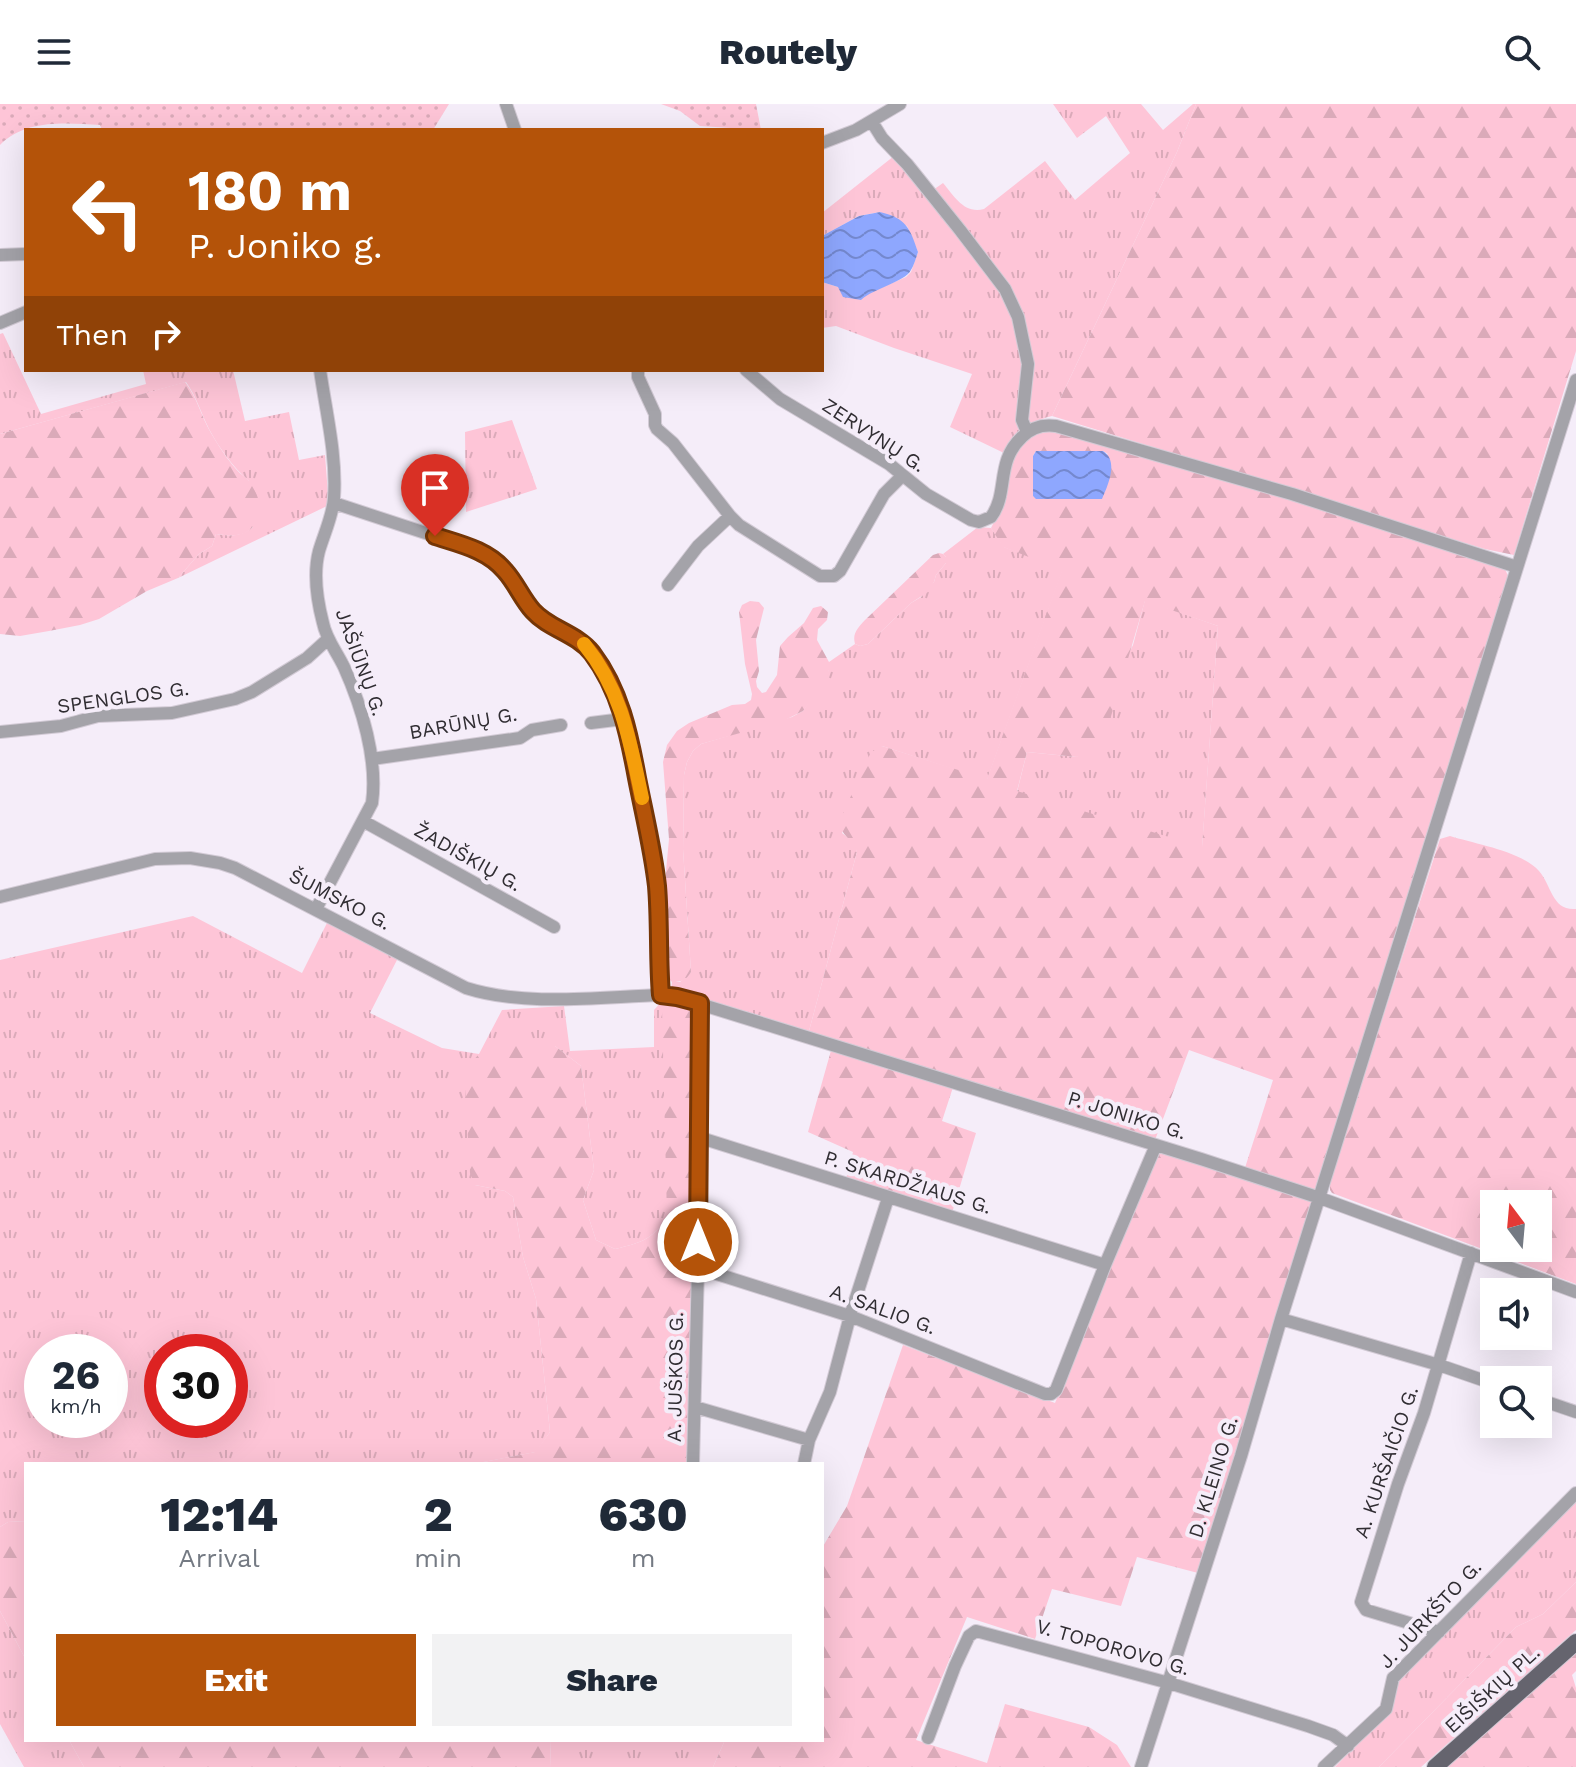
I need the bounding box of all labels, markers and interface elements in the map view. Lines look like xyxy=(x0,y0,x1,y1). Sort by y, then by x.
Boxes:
icon: menu xyxy=(32,30,76,74)
icon: search xyxy=(1500,30,1544,74)
text: Routely xyxy=(719,31,857,73)
text: 180 m xyxy=(188,158,352,224)
icon: left xyxy=(56,160,160,264)
text: P. Joniko g. xyxy=(188,225,383,267)
icon: right xyxy=(144,312,188,356)
text: Then xyxy=(56,317,128,352)
street label: ZERVYNŲ G. xyxy=(818,393,930,477)
pin xyxy=(401,454,469,536)
icon: arrive xyxy=(413,466,457,510)
street label: JAŠIŪNŲ G. xyxy=(331,605,391,719)
street label: SPENGLOS G. xyxy=(56,676,190,718)
street label: BARŪNŲ G. xyxy=(407,702,519,744)
street label: ŽADIŠKIŲ G. xyxy=(410,818,526,896)
street label: ŠUMSKO G. xyxy=(285,863,395,935)
street label: P. JONIKO G. xyxy=(1065,1086,1189,1144)
street label: P. SKARDŽIAUS G. xyxy=(822,1145,994,1219)
north arrow xyxy=(1480,1190,1552,1262)
map controls xyxy=(1480,1190,1552,1438)
position arrow xyxy=(656,1200,740,1284)
button: sound xyxy=(1480,1278,1552,1350)
street label: A. SALIO G. xyxy=(827,1279,939,1339)
street label: A. JUŠKOS G. xyxy=(662,1312,688,1442)
speed limit sign: 30 xyxy=(144,1334,248,1438)
text: 26 xyxy=(52,1352,100,1399)
button: search xyxy=(1480,1366,1552,1438)
street label: A. KURŠAIČIO G. xyxy=(1349,1383,1423,1541)
text: km/h xyxy=(50,1394,102,1418)
street label: D. KLEINO G. xyxy=(1183,1413,1243,1541)
text: 12:14 xyxy=(160,1486,278,1543)
text: 2 xyxy=(424,1486,453,1543)
text: 630 xyxy=(598,1486,688,1543)
text: Arrival xyxy=(179,1543,260,1573)
text: min xyxy=(414,1543,462,1573)
text: m xyxy=(631,1543,655,1573)
street label: J. JURKŠTO G. xyxy=(1374,1555,1486,1673)
street label: V. TOPOROVO G. xyxy=(1034,1614,1192,1680)
button: Exit xyxy=(56,1634,416,1726)
button: Share xyxy=(432,1634,792,1726)
street label: EIŠIŠKIŲ PL. xyxy=(1439,1640,1545,1738)

